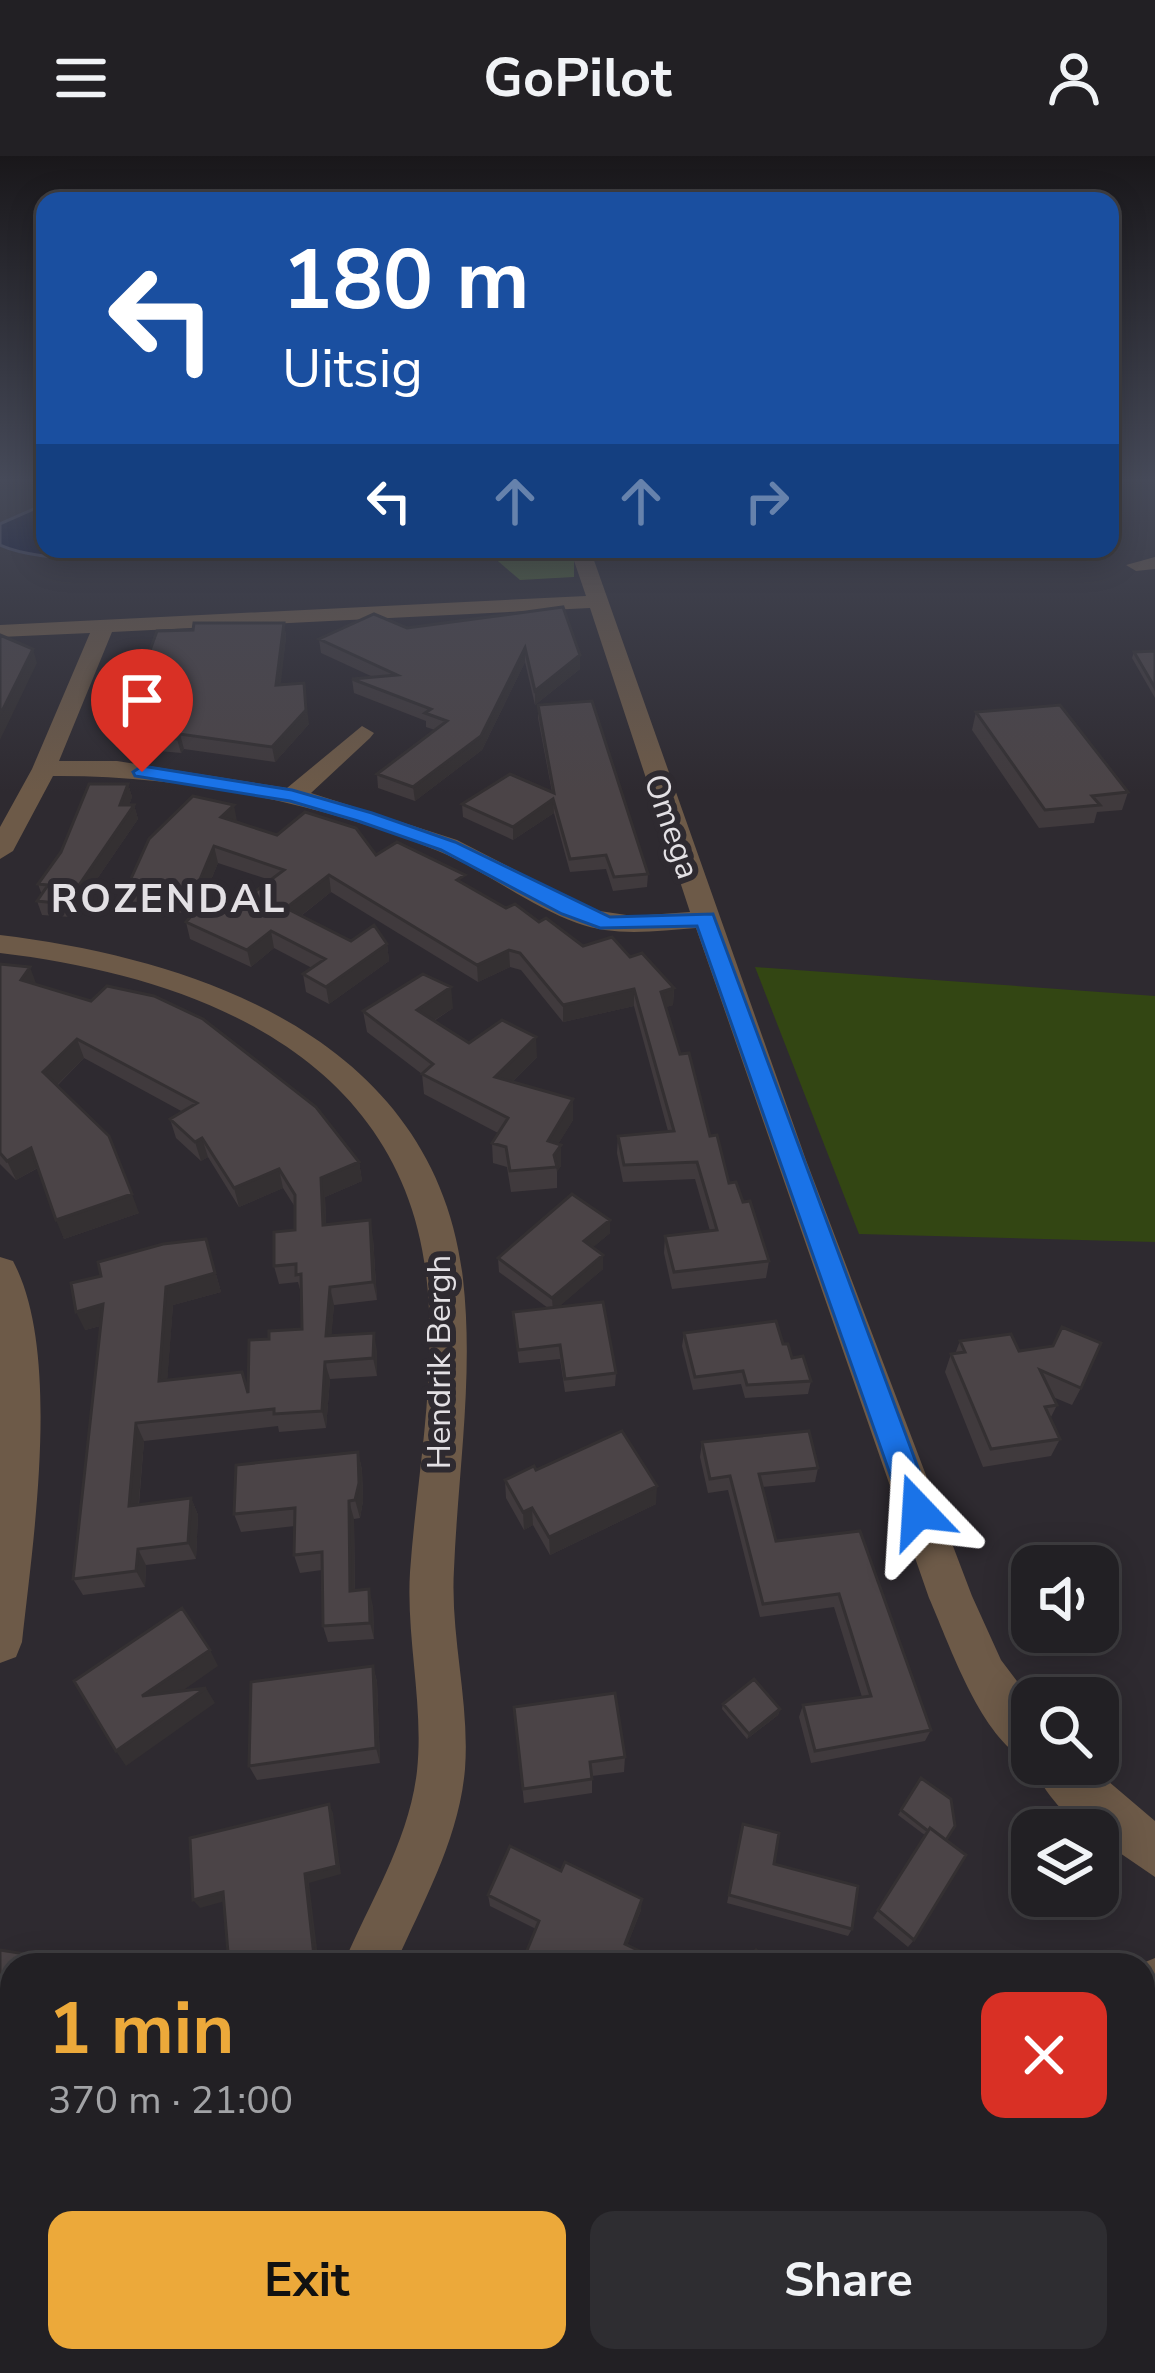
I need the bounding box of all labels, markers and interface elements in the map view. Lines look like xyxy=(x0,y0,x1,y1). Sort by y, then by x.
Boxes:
text: GoPilot xyxy=(483,41,672,115)
icon: menu xyxy=(48,45,114,111)
icon: person xyxy=(1041,45,1107,111)
text: 180 m xyxy=(282,223,530,338)
icon: left xyxy=(84,240,240,396)
text: Uitsig xyxy=(282,332,423,406)
icon: left xyxy=(356,468,422,534)
icon: ahead xyxy=(482,468,548,534)
icon: ahead xyxy=(608,468,674,534)
icon: right xyxy=(734,468,800,534)
pin xyxy=(91,649,193,772)
icon: arrive xyxy=(109,667,175,733)
street label: Omega xyxy=(633,768,710,885)
district label: ROZENDAL xyxy=(51,873,287,926)
street label: Hendrik Bergh xyxy=(417,1255,462,1469)
position arrow xyxy=(855,1448,981,1574)
map controls xyxy=(1011,1545,1119,1917)
button: sound xyxy=(1011,1545,1119,1653)
button: search xyxy=(1011,1677,1119,1785)
button: layers xyxy=(1011,1809,1119,1917)
text: 1 min xyxy=(48,1980,234,2078)
button: close xyxy=(981,1992,1107,2118)
text: 370 m · 21:00 xyxy=(48,2074,293,2127)
button: Exit xyxy=(48,2211,566,2349)
button: Share xyxy=(590,2211,1107,2349)

